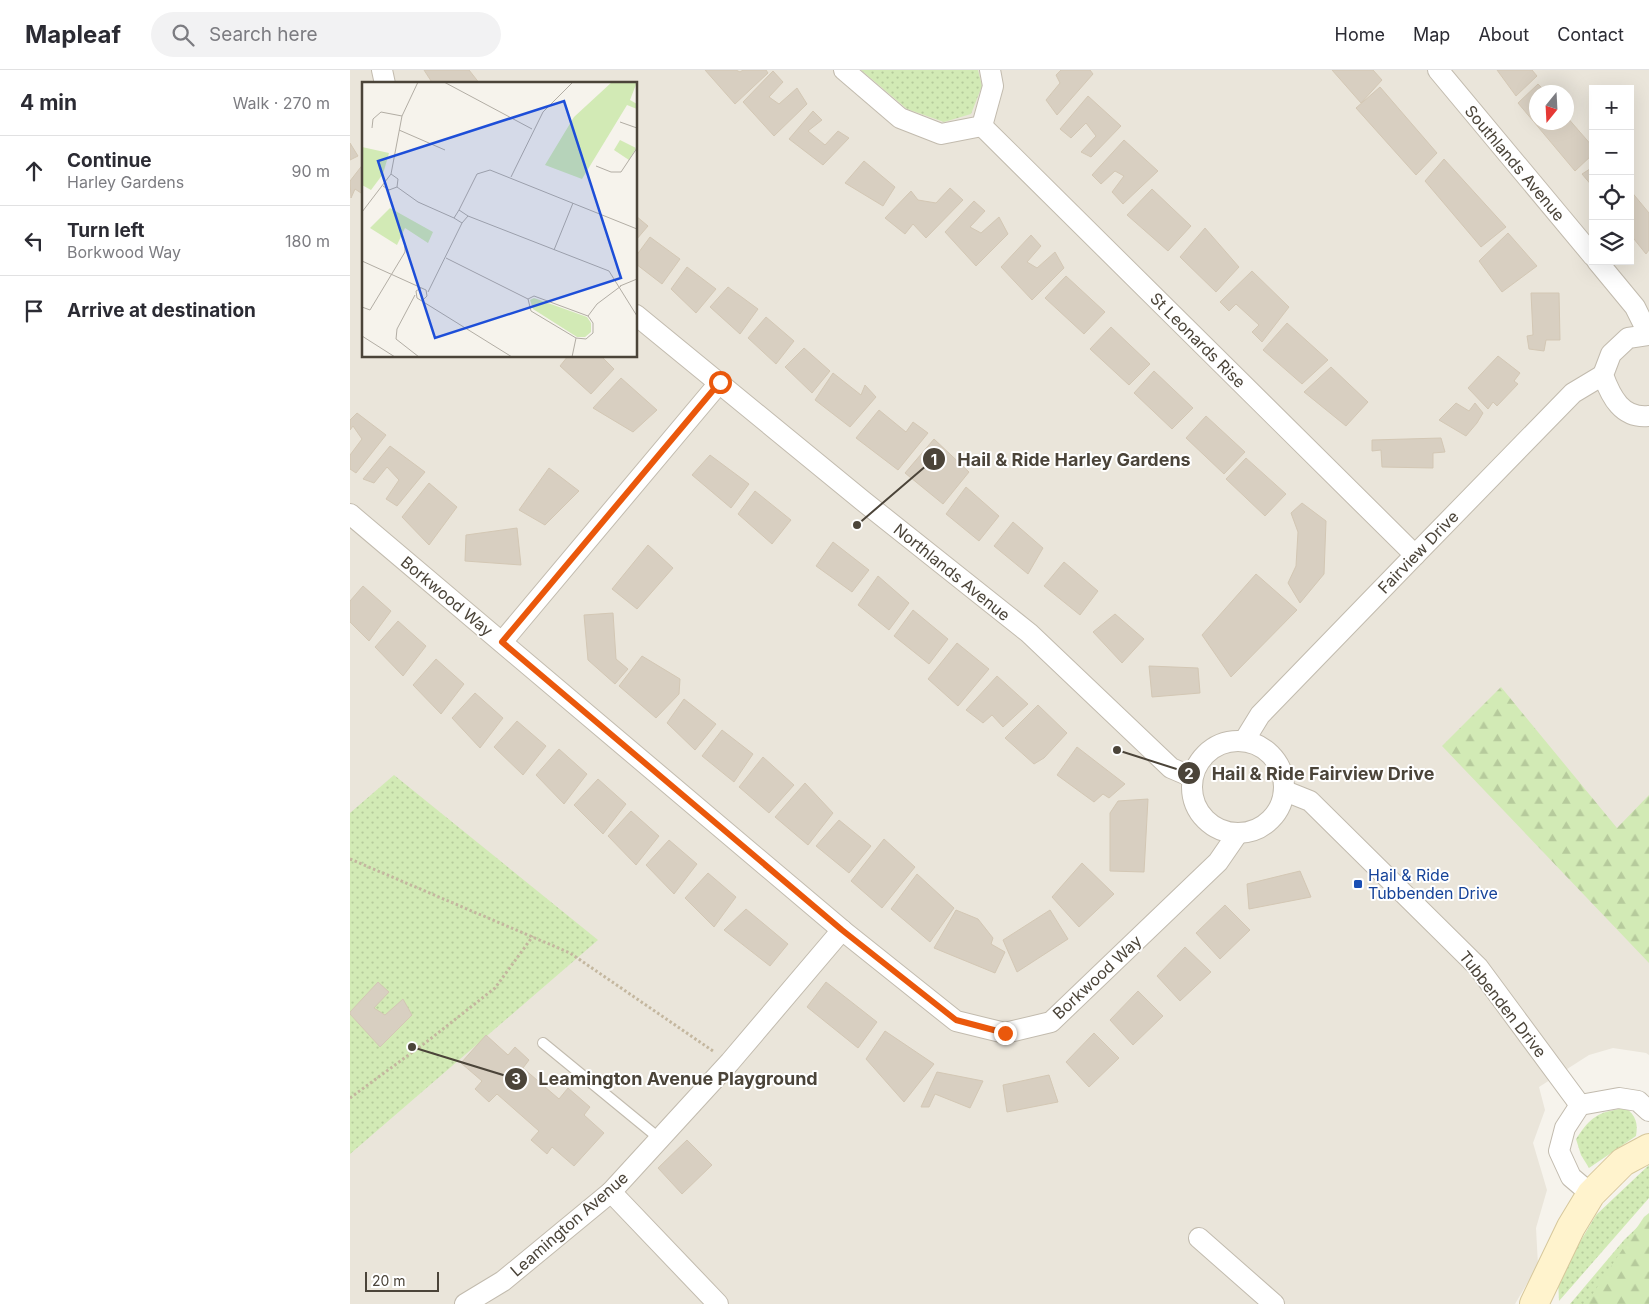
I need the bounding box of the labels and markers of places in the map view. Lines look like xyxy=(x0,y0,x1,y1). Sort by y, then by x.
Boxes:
callout: Hail & Ride Harley Gardens xyxy=(922,443,1200,476)
callout: Hail & Ride Fairview Drive xyxy=(1176,757,1444,790)
place label: Hail & Ride Tubbenden Drive xyxy=(1368,865,1498,903)
marker: Hail & Ride Tubbenden Drive xyxy=(1352,878,1364,890)
callout: Leamington Avenue Playground xyxy=(503,1063,828,1096)

